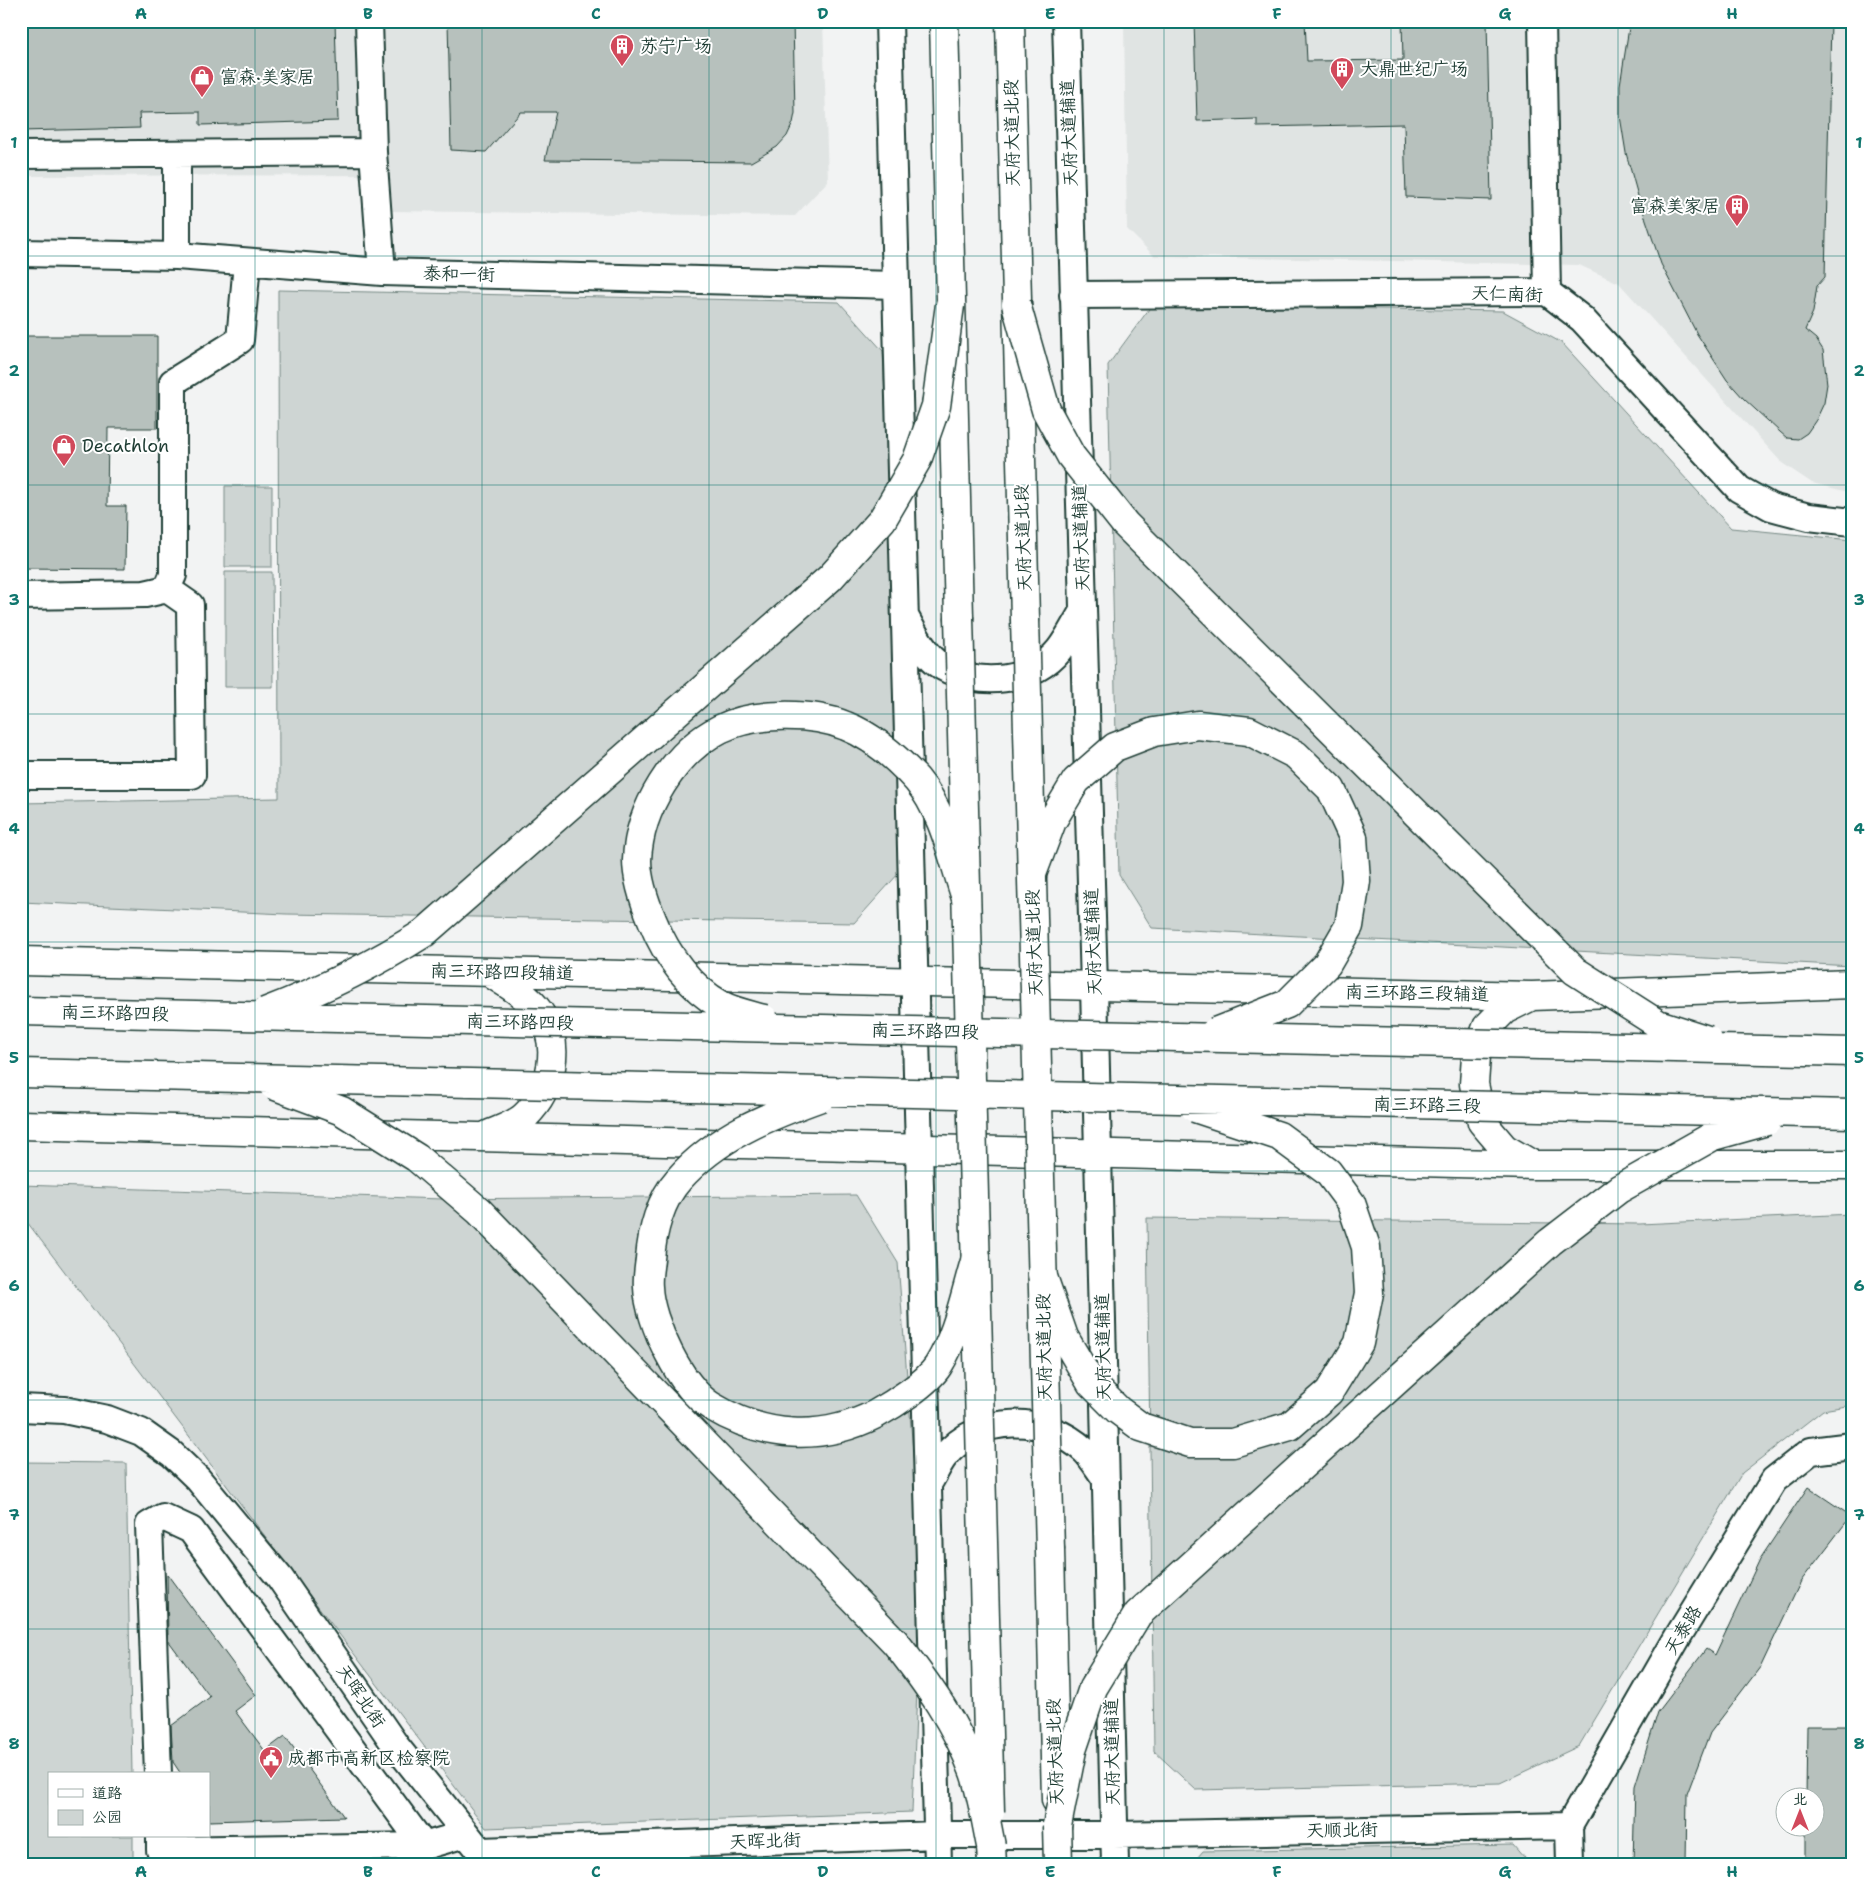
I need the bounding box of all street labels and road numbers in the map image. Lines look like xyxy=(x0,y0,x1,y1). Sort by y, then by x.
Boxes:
street label: 天府大道北段 xyxy=(999,79,1025,187)
street label: 天府大道辅道 xyxy=(1055,79,1083,187)
street label: 泰和一街 xyxy=(423,261,495,287)
street label: 天仁南街 xyxy=(1471,281,1543,307)
street label: 天府大道北段 xyxy=(1009,484,1037,592)
street label: 天府大道辅道 xyxy=(1067,484,1095,592)
street label: 天府大道辅道 xyxy=(1079,888,1107,996)
street label: 天府大道北段 xyxy=(1020,889,1048,997)
street label: 南三环路四段辅道 xyxy=(430,959,574,985)
street label: 南三环路三段辅道 xyxy=(1345,980,1489,1006)
street label: 南三环路四段 xyxy=(61,1000,169,1026)
street label: 南三环路四段 xyxy=(466,1009,574,1035)
street label: 南三环路四段 xyxy=(871,1018,979,1044)
street label: 南三环路三段 xyxy=(1373,1092,1481,1118)
street label: 天府大道北段 xyxy=(1031,1293,1057,1401)
street label: 天府大道辅道 xyxy=(1090,1293,1116,1401)
street label: 天泰路 xyxy=(1659,1601,1707,1659)
street label: 天晖北街 xyxy=(331,1659,391,1733)
street label: 天府大道北段 xyxy=(1041,1698,1069,1806)
street label: 天府大道辅道 xyxy=(1099,1698,1125,1806)
street label: 天顺北街 xyxy=(1306,1817,1378,1843)
street label: 天晖北街 xyxy=(729,1828,801,1854)

